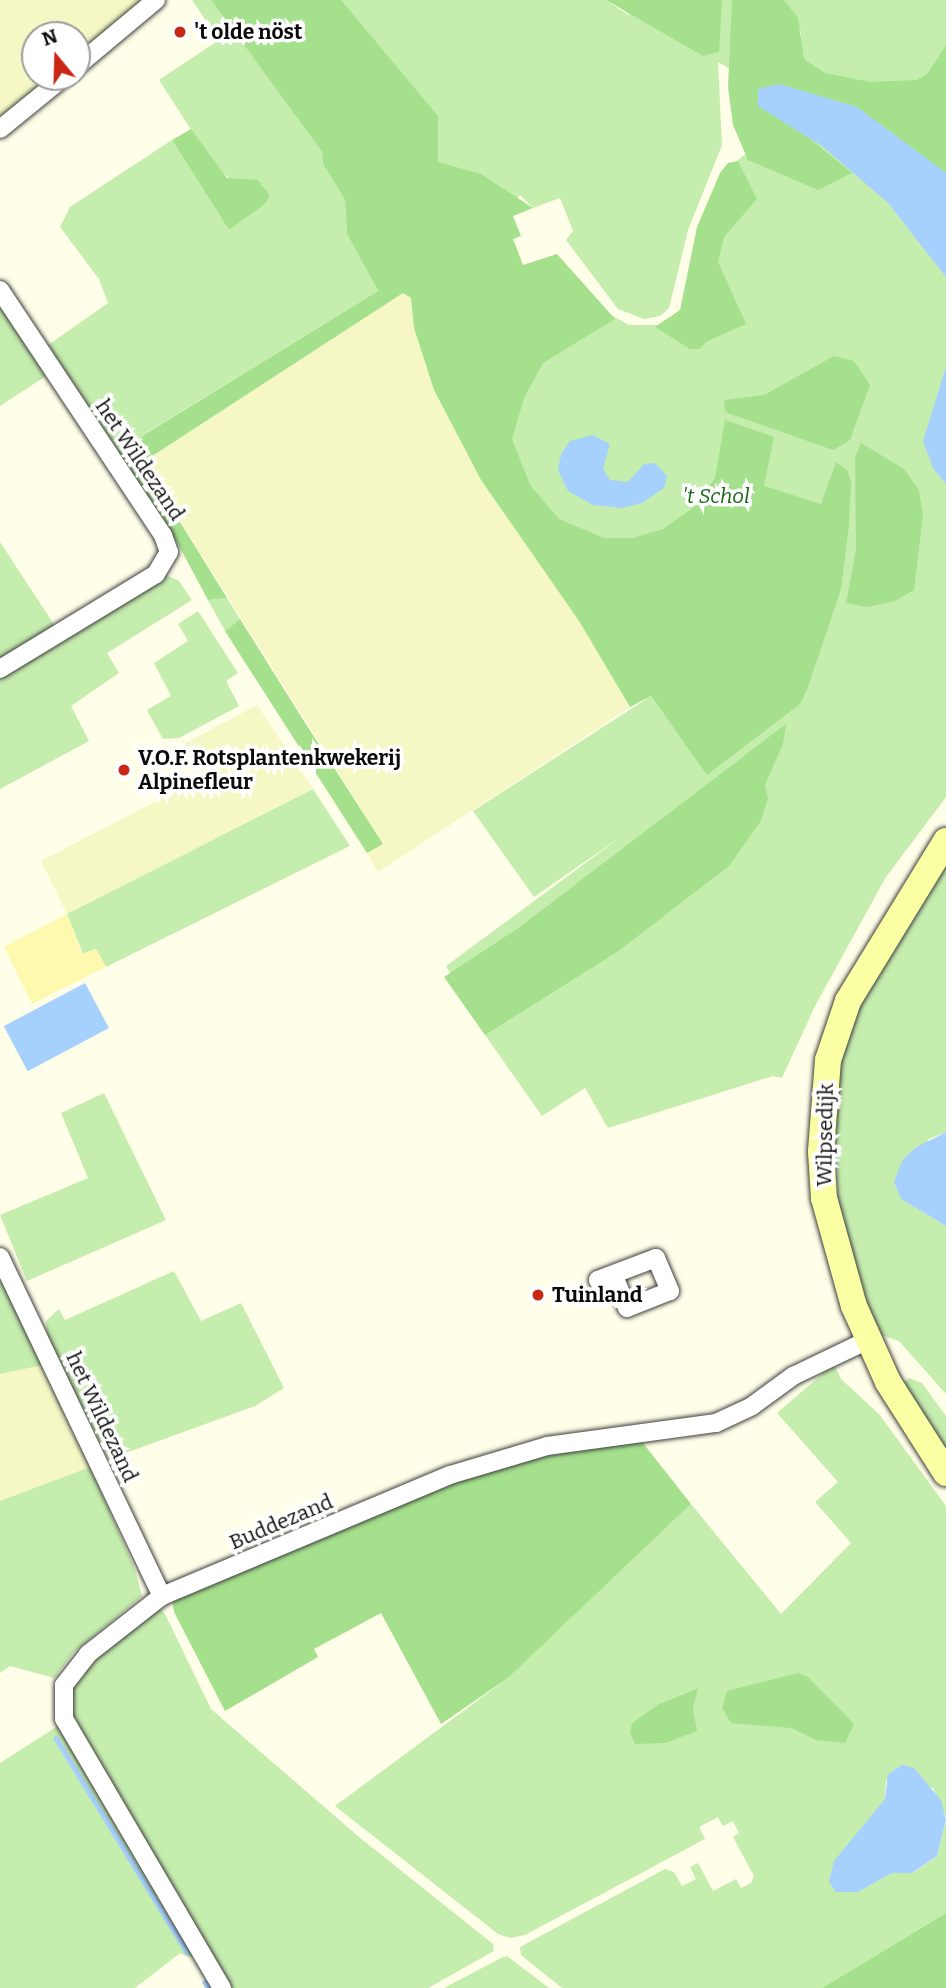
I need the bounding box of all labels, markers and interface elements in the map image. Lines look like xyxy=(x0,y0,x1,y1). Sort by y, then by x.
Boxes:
place label: 't olde nöst xyxy=(194,19,302,45)
north arrow xyxy=(21,21,91,91)
text: N xyxy=(39,24,60,51)
marker: 't olde nöst xyxy=(172,24,188,40)
street label: het Wildezand xyxy=(90,395,190,525)
park label: 't Schol xyxy=(682,483,750,509)
place label: V.O.F. Rotsplantenkwekerij Alpinefleur xyxy=(138,745,401,795)
marker: V.O.F. Rotsplantenkwekerij Alpinefleur xyxy=(116,762,132,778)
street label: Wilpsedijk xyxy=(812,1083,838,1187)
place label: Tuinland xyxy=(552,1282,642,1308)
marker: Tuinland xyxy=(530,1287,546,1303)
street label: het Wildezand xyxy=(61,1348,143,1486)
street label: Buddezand xyxy=(225,1489,337,1555)

